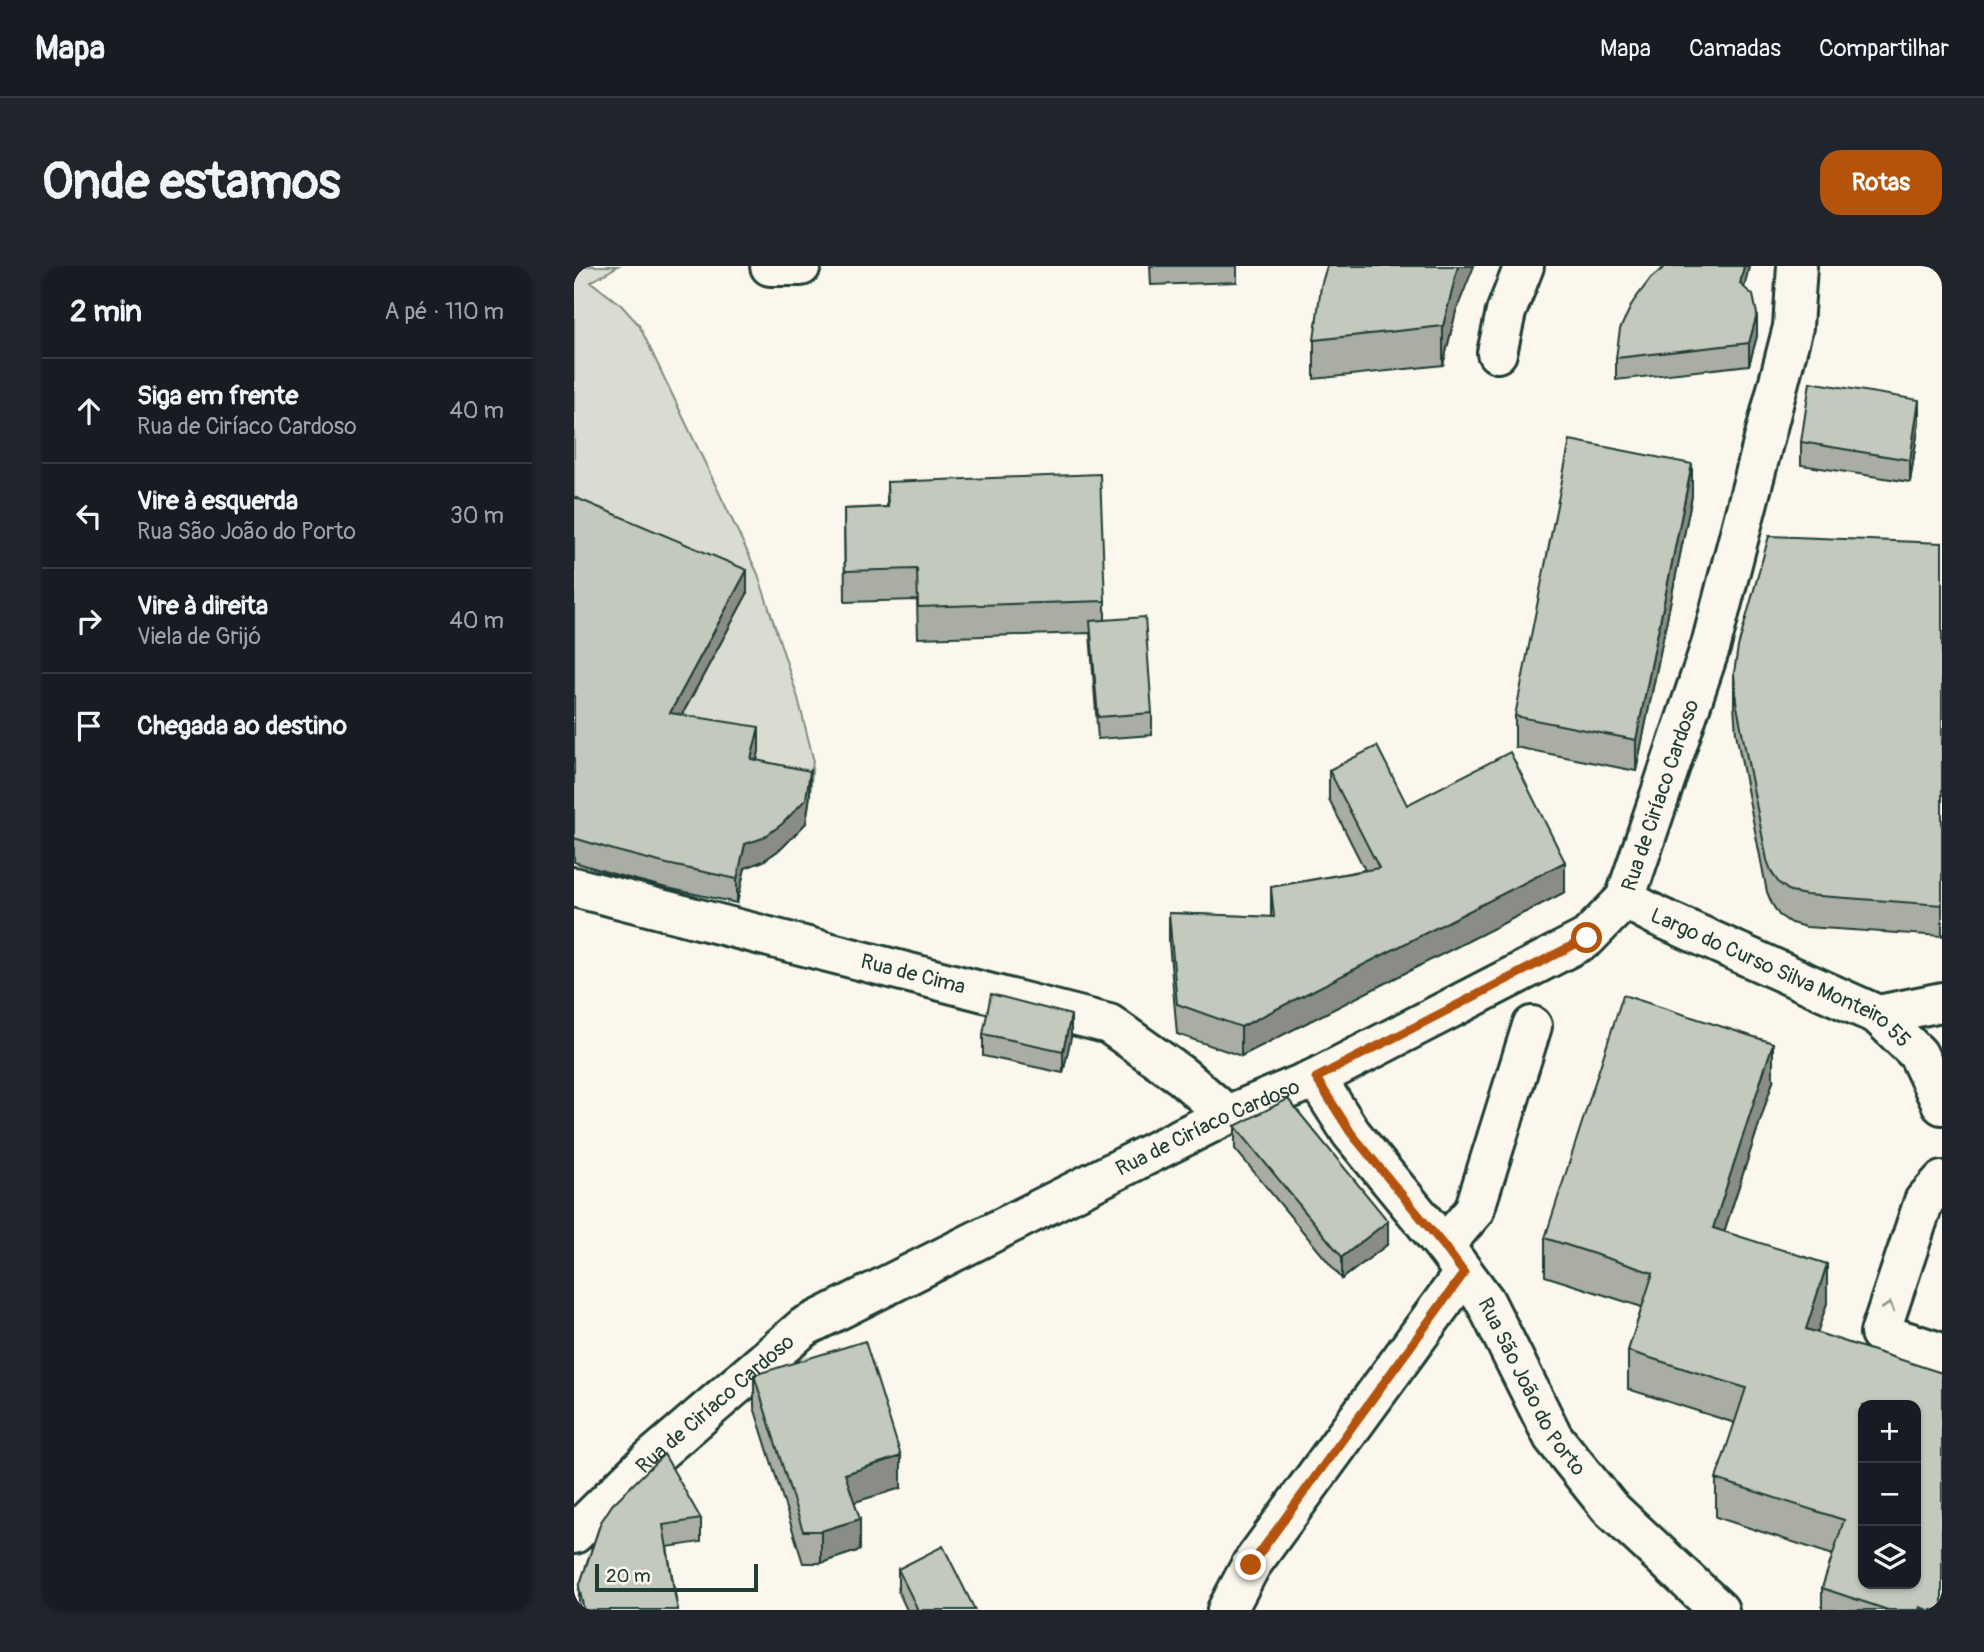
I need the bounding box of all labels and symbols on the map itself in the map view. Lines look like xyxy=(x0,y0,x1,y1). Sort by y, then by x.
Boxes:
street label: Rua de Ciríaco Cardoso xyxy=(1616,696,1706,895)
street label: Largo do Curso Silva Monteiro 55 xyxy=(1646,902,1916,1054)
route start xyxy=(1571,922,1602,953)
street label: Rua de Cima xyxy=(858,948,968,1001)
street label: Rua de Ciríaco Cardoso xyxy=(1111,1073,1304,1183)
street label: Rua São João do Porto xyxy=(1472,1293,1592,1481)
one-way arrow xyxy=(1881,1301,1895,1314)
street label: Rua de Ciríaco Cardoso xyxy=(630,1328,800,1480)
route end xyxy=(1235,1549,1266,1580)
scale bar xyxy=(595,1561,758,1593)

